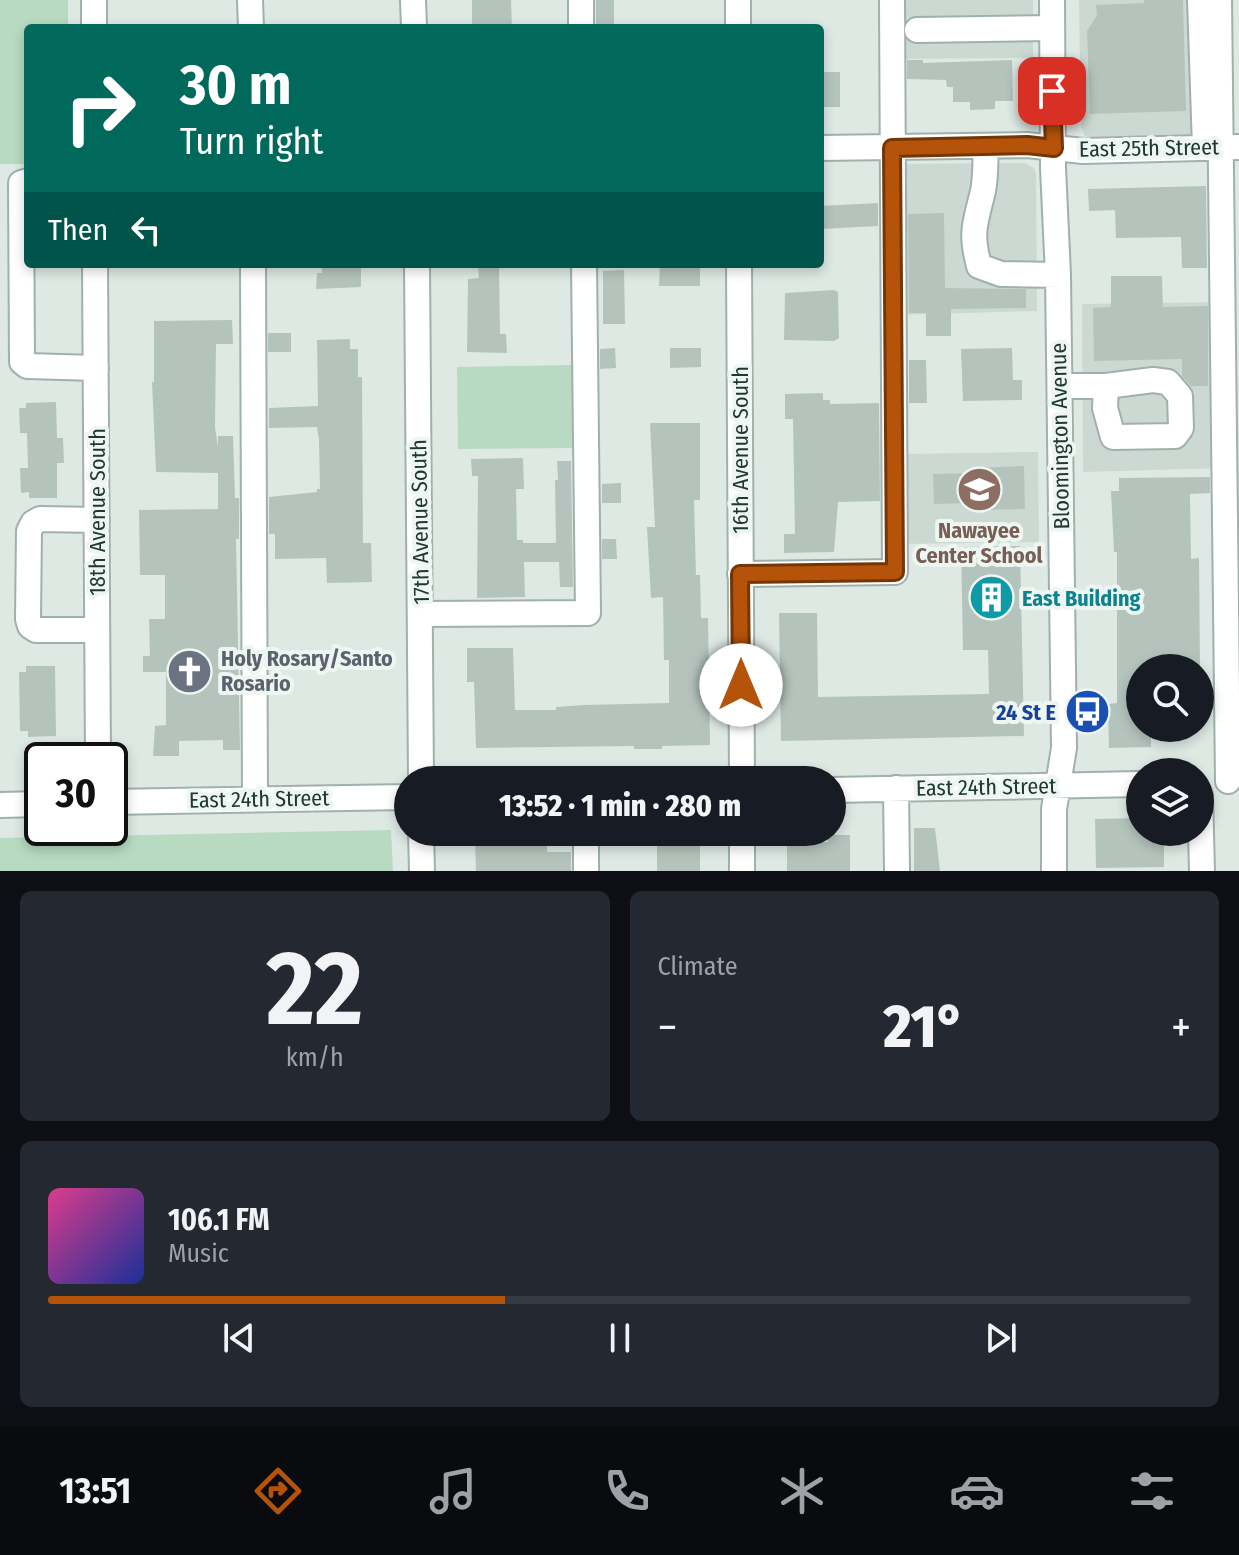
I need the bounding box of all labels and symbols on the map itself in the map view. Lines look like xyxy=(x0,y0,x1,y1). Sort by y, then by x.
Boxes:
pin xyxy=(1018,57,1086,125)
street label: East 25th Street xyxy=(1079,133,1220,163)
street label: Bloomington Avenue xyxy=(1045,342,1075,530)
street label: 16th Avenue South xyxy=(727,366,754,534)
street label: 18th Avenue South xyxy=(84,428,111,596)
street label: 17th Avenue South xyxy=(405,439,435,605)
school or university icon: Nawayee Center School xyxy=(955,465,1003,513)
place label: Nawayee Center School xyxy=(916,517,1043,569)
building icon: East Building xyxy=(967,574,1015,622)
place label: East Building xyxy=(1022,585,1140,612)
position arrow xyxy=(699,643,783,727)
place label: Holy Rosary/Santo Rosario xyxy=(221,645,393,697)
church icon: Holy Rosary/Santo Rosario xyxy=(166,647,214,695)
bus stop icon: 24 St E xyxy=(1063,688,1111,736)
place label: 24 St E xyxy=(995,699,1056,726)
speed limit sign: 30 xyxy=(24,742,128,846)
street label: East 24th Street xyxy=(916,772,1057,802)
street label: East 24th Street xyxy=(189,784,330,814)

